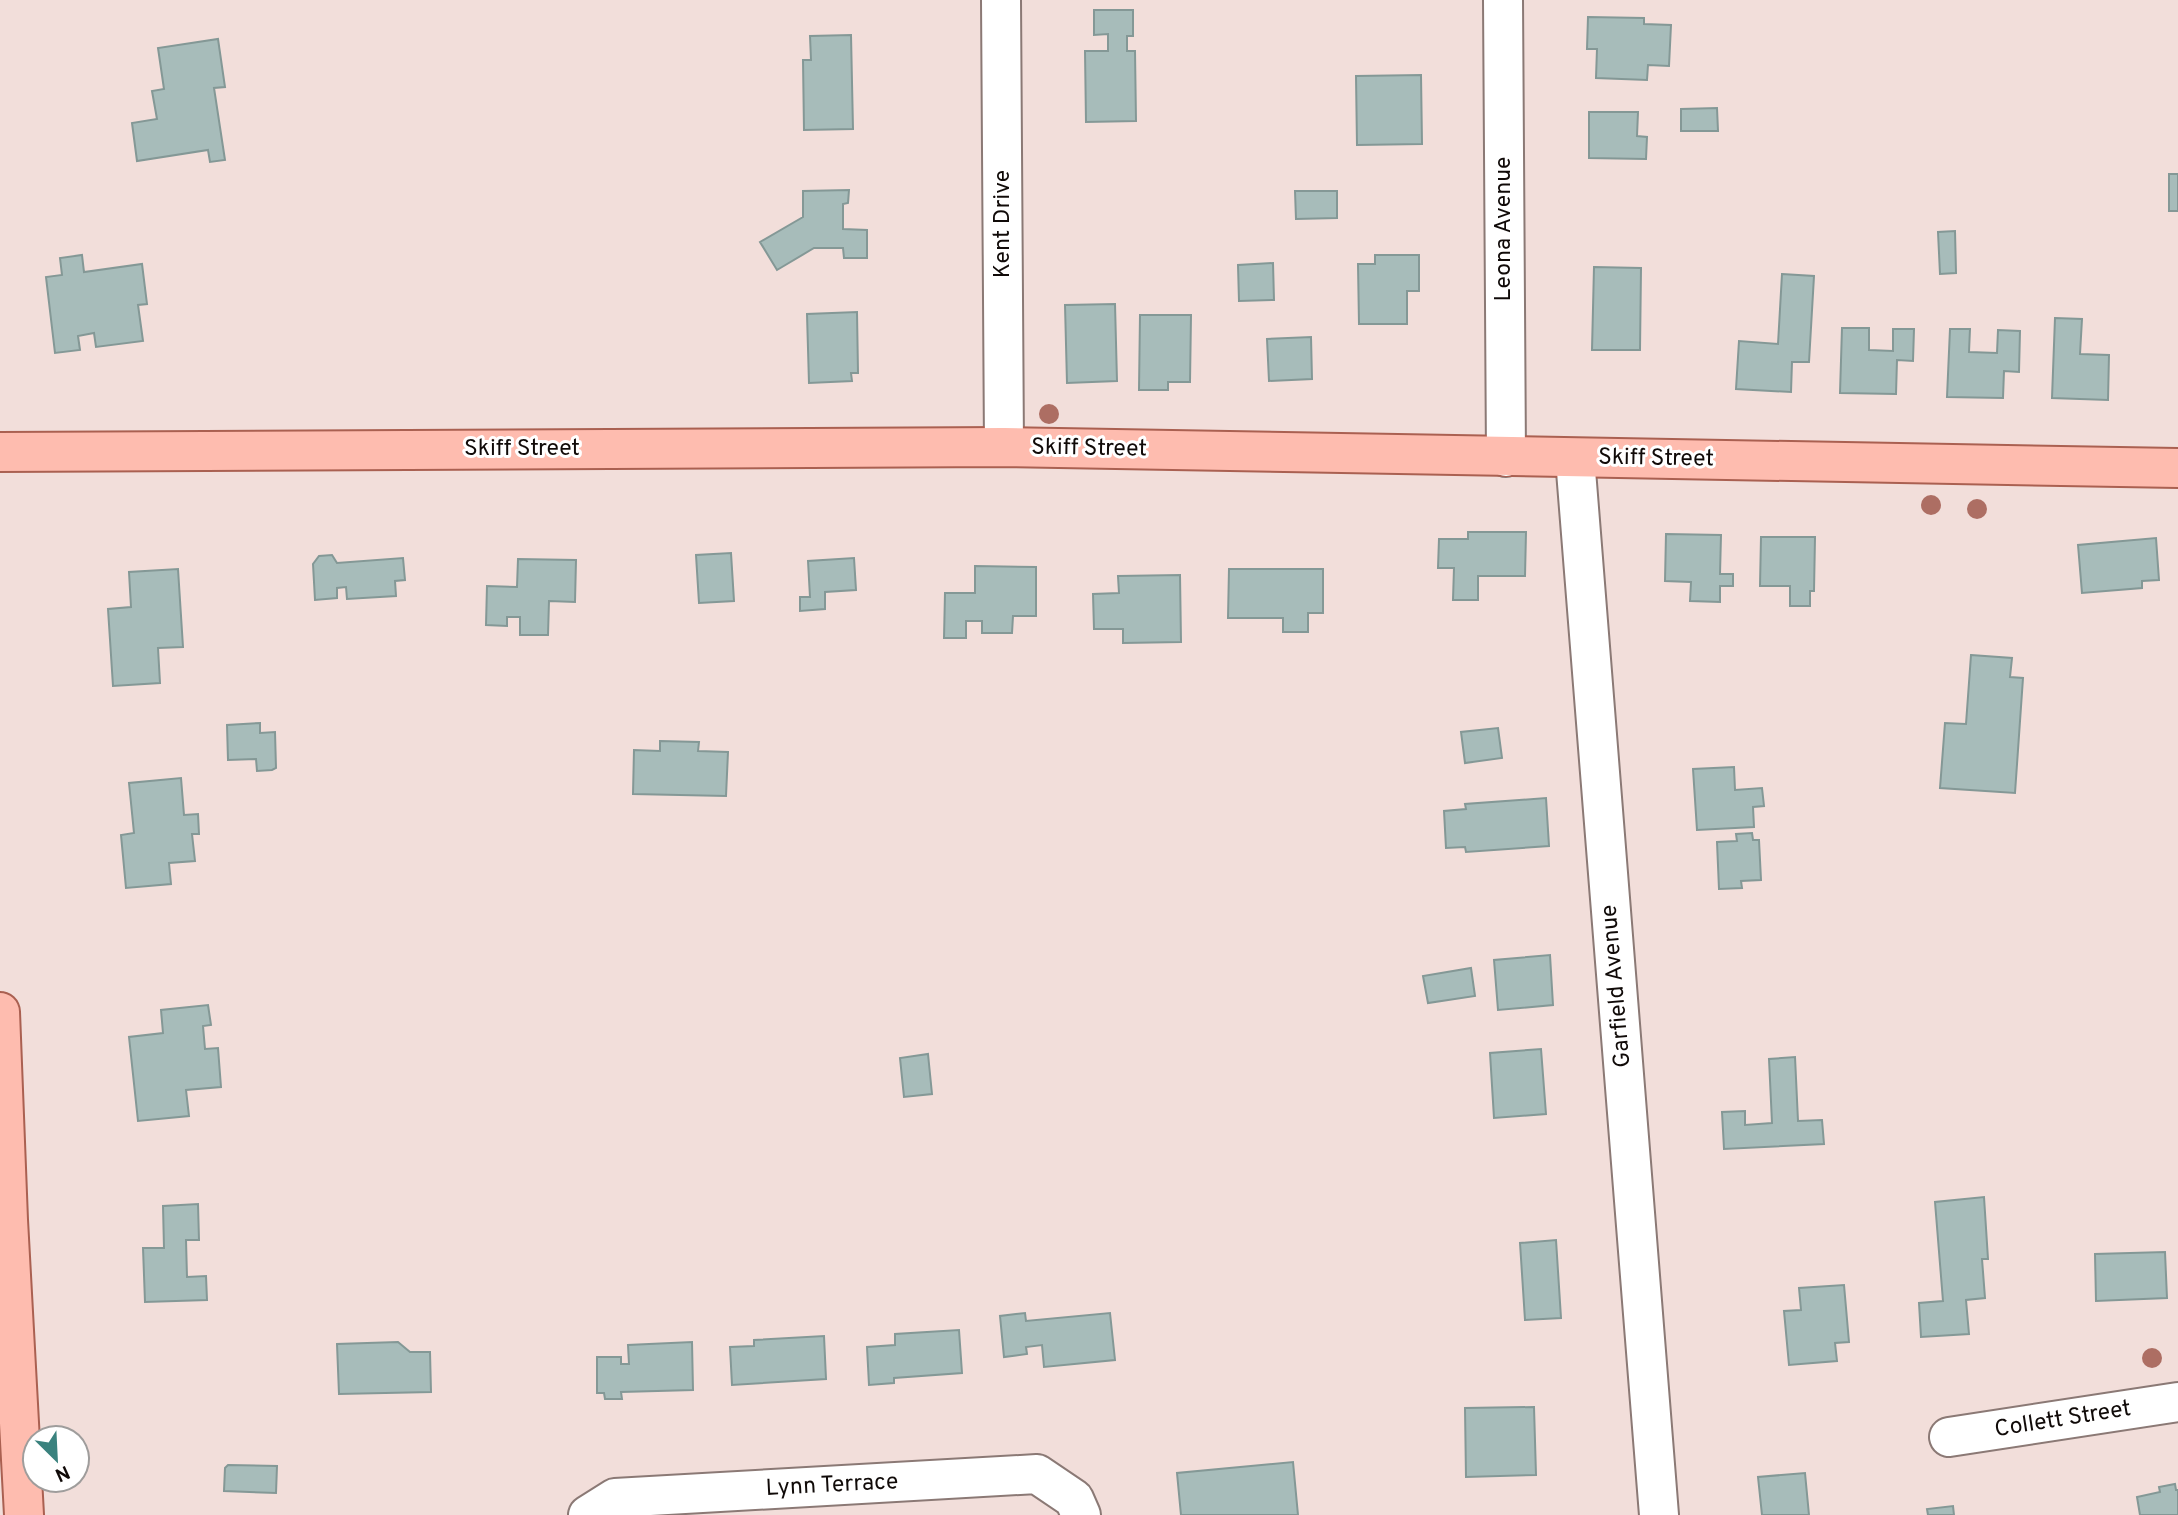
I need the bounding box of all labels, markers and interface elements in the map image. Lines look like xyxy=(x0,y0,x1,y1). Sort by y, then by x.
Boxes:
street label: Leona Avenue xyxy=(1490,157,1519,301)
street label: Kent Drive xyxy=(989,170,1018,278)
street label: Skiff Street xyxy=(1031,433,1147,465)
street label: Skiff Street xyxy=(464,435,580,464)
street label: Skiff Street xyxy=(1598,443,1714,475)
street label: Garfield Avenue xyxy=(1595,903,1639,1069)
street label: Collett Street xyxy=(1993,1395,2133,1445)
north arrow xyxy=(21,1424,91,1494)
text: N xyxy=(51,1459,73,1486)
street label: Lynn Terrace xyxy=(765,1468,899,1504)

